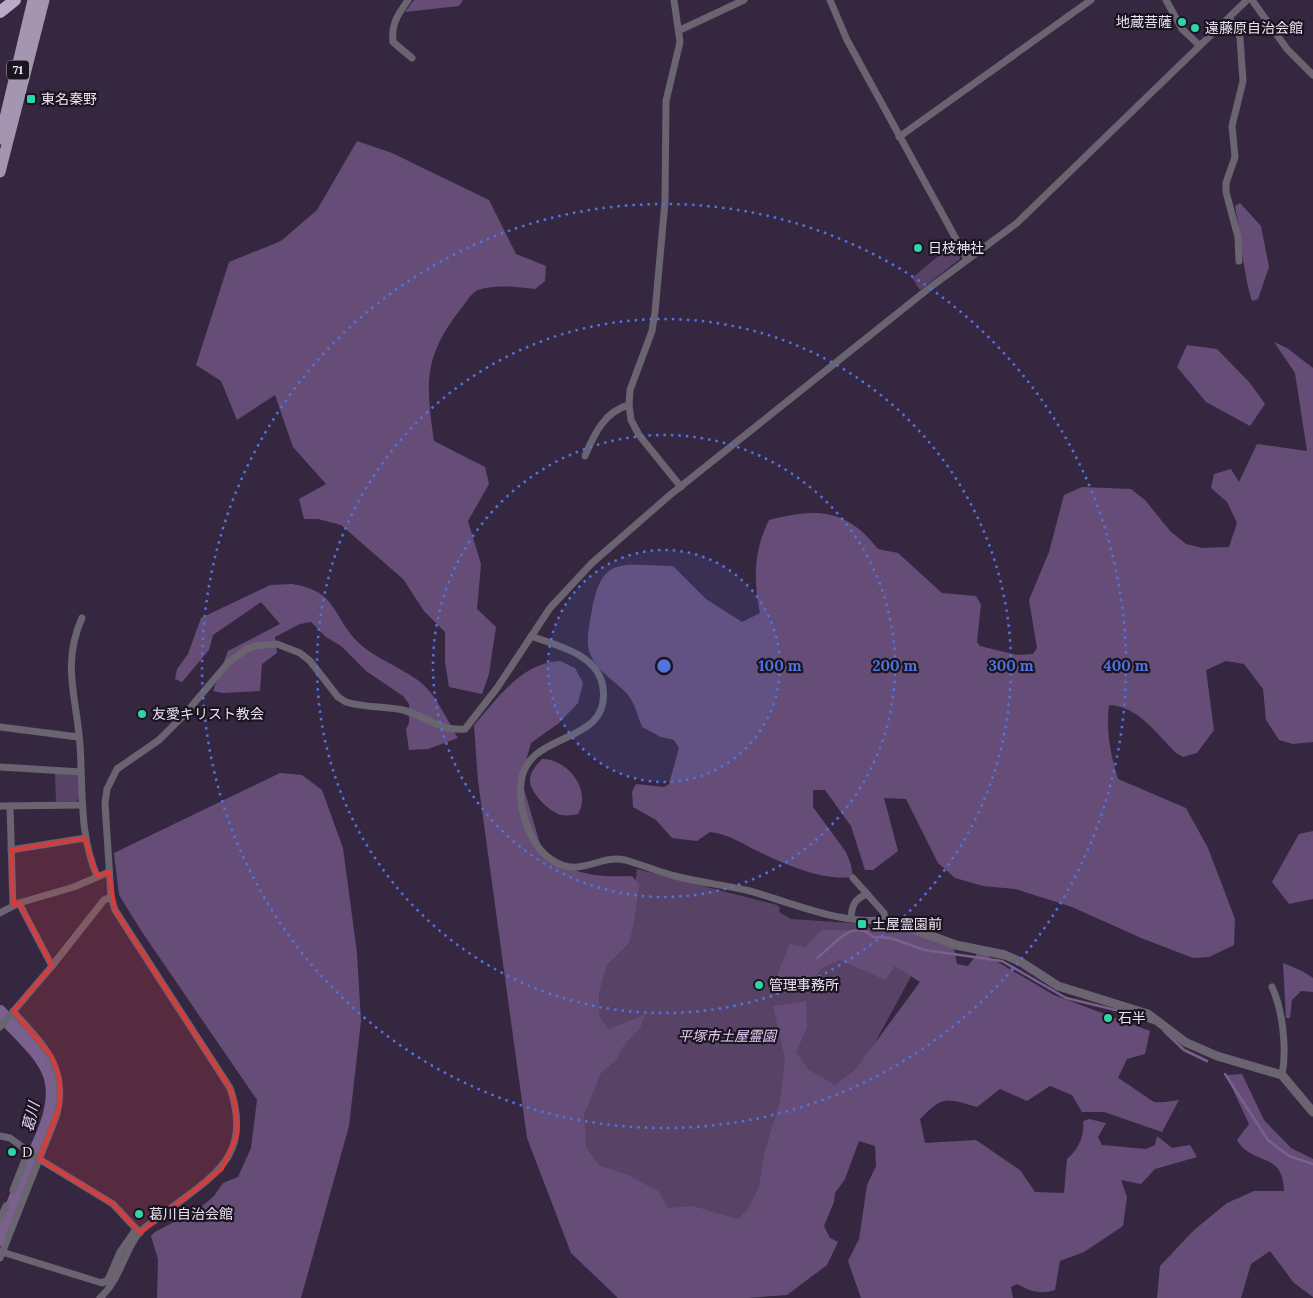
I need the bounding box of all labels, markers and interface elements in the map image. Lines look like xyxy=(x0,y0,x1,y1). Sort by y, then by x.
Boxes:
place label: 地蔵菩薩 xyxy=(1116,13,1172,31)
marker: 地蔵菩薩 xyxy=(1176,16,1188,28)
place label: 遠藤原自治会館 xyxy=(1205,19,1303,37)
marker: 遠藤原自治会館 xyxy=(1189,22,1201,34)
road number: 71 xyxy=(7,60,29,80)
place label: 東名秦野 xyxy=(41,90,97,108)
marker: 東名秦野 xyxy=(25,93,37,105)
place label: 日枝神社 xyxy=(928,239,984,257)
marker: 日枝神社 xyxy=(912,242,924,254)
text: 100 m xyxy=(759,656,802,675)
text: 200 m xyxy=(873,656,918,675)
text: 300 m xyxy=(988,656,1034,675)
text: 400 m xyxy=(1103,656,1149,675)
centre of rings xyxy=(655,657,673,675)
place label: 友愛キリスト教会 xyxy=(152,705,264,723)
marker: 友愛キリスト教会 xyxy=(136,708,148,720)
place label: 土屋霊園前 xyxy=(872,915,942,933)
marker: 土屋霊園前 xyxy=(856,918,868,930)
place label: 管理事務所 xyxy=(769,976,839,994)
marker: 管理事務所 xyxy=(753,979,765,991)
place label: 石半 xyxy=(1118,1009,1146,1027)
marker: 石半 xyxy=(1102,1012,1114,1024)
park label: 平塚市土屋霊園 xyxy=(678,1027,778,1045)
water label: 葛川 xyxy=(18,1098,44,1134)
place label: D xyxy=(22,1143,32,1161)
marker: D xyxy=(6,1146,18,1158)
place label: 葛川自治会館 xyxy=(149,1205,233,1223)
marker: 葛川自治会館 xyxy=(133,1208,145,1220)

